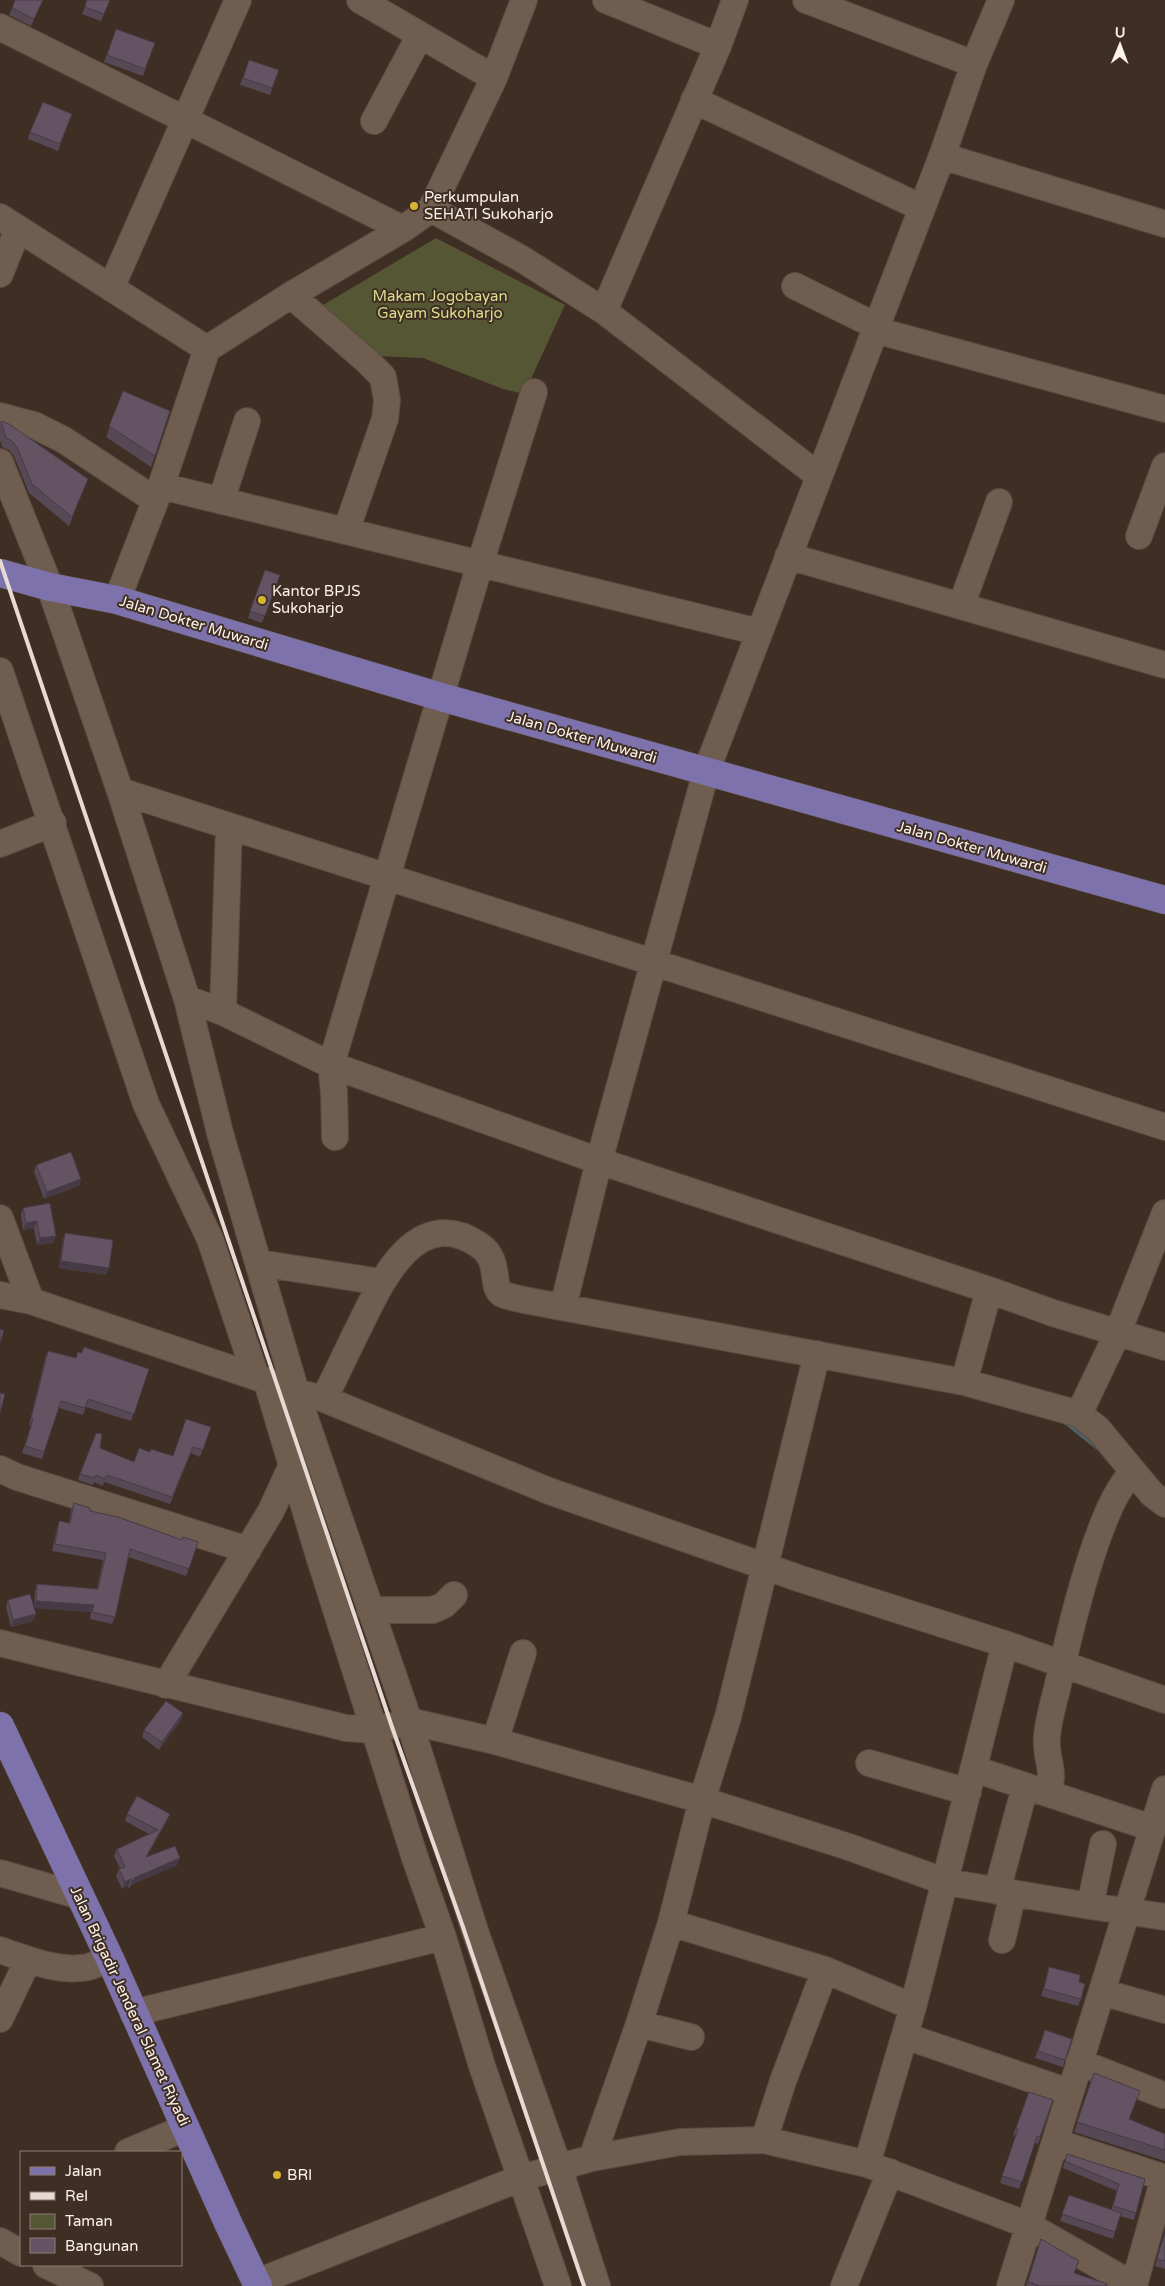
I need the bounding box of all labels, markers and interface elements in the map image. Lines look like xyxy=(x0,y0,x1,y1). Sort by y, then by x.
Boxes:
north arrow xyxy=(1095,20,1145,70)
text: U xyxy=(1115,24,1126,41)
place label: Perkumpulan SEHATI Sukoharjo xyxy=(424,188,553,223)
marker: Perkumpulan SEHATI Sukoharjo xyxy=(408,200,420,212)
park label: Makam Jogobayan Gayam Sukoharjo xyxy=(372,287,508,322)
place label: Kantor BPJS Sukoharjo xyxy=(272,582,361,617)
street label: Jalan Dokter Muwardi xyxy=(117,592,271,654)
marker: Kantor BPJS Sukoharjo xyxy=(256,594,268,606)
street label: Jalan Dokter Muwardi xyxy=(505,707,659,767)
street label: Jalan Dokter Muwardi xyxy=(895,817,1049,877)
street label: Jalan Brigadir Jenderal Slamet Riyadi xyxy=(66,1883,194,2129)
legend xyxy=(20,2151,182,2266)
text: Jalan xyxy=(65,2162,102,2180)
place label: BRI xyxy=(287,2166,312,2184)
marker: BRI xyxy=(271,2169,283,2181)
text: Rel xyxy=(65,2187,88,2205)
text: Taman xyxy=(65,2212,113,2230)
text: Bangunan xyxy=(65,2237,138,2255)

